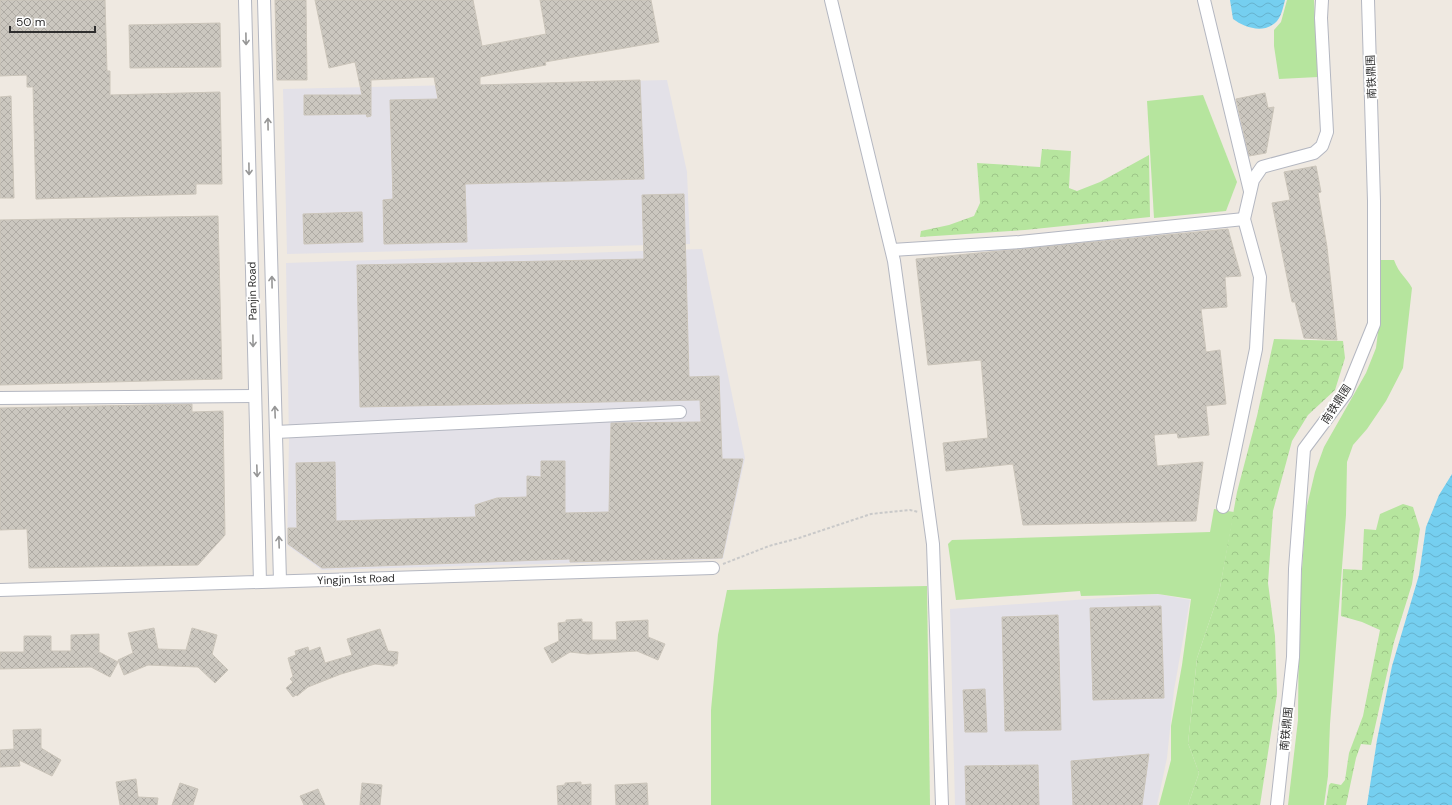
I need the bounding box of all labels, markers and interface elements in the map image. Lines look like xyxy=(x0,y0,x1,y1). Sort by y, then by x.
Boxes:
scale bar xyxy=(10,8,95,34)
text: 50 m xyxy=(16,14,45,30)
one-way arrow xyxy=(242,32,249,45)
street label: 南铁鼎围 xyxy=(1363,55,1379,99)
one-way arrow xyxy=(264,118,271,131)
one-way arrow xyxy=(245,162,253,175)
street label: Panjin Road xyxy=(244,261,260,320)
one-way arrow xyxy=(268,276,275,289)
one-way arrow xyxy=(249,334,257,347)
street label: 南铁鼎围 xyxy=(1318,382,1354,426)
one-way arrow xyxy=(271,406,279,419)
one-way arrow xyxy=(253,464,261,477)
one-way arrow xyxy=(275,536,283,549)
street label: Yingjin 1st Road xyxy=(317,571,395,587)
street label: 南铁鼎围 xyxy=(1277,706,1295,752)

